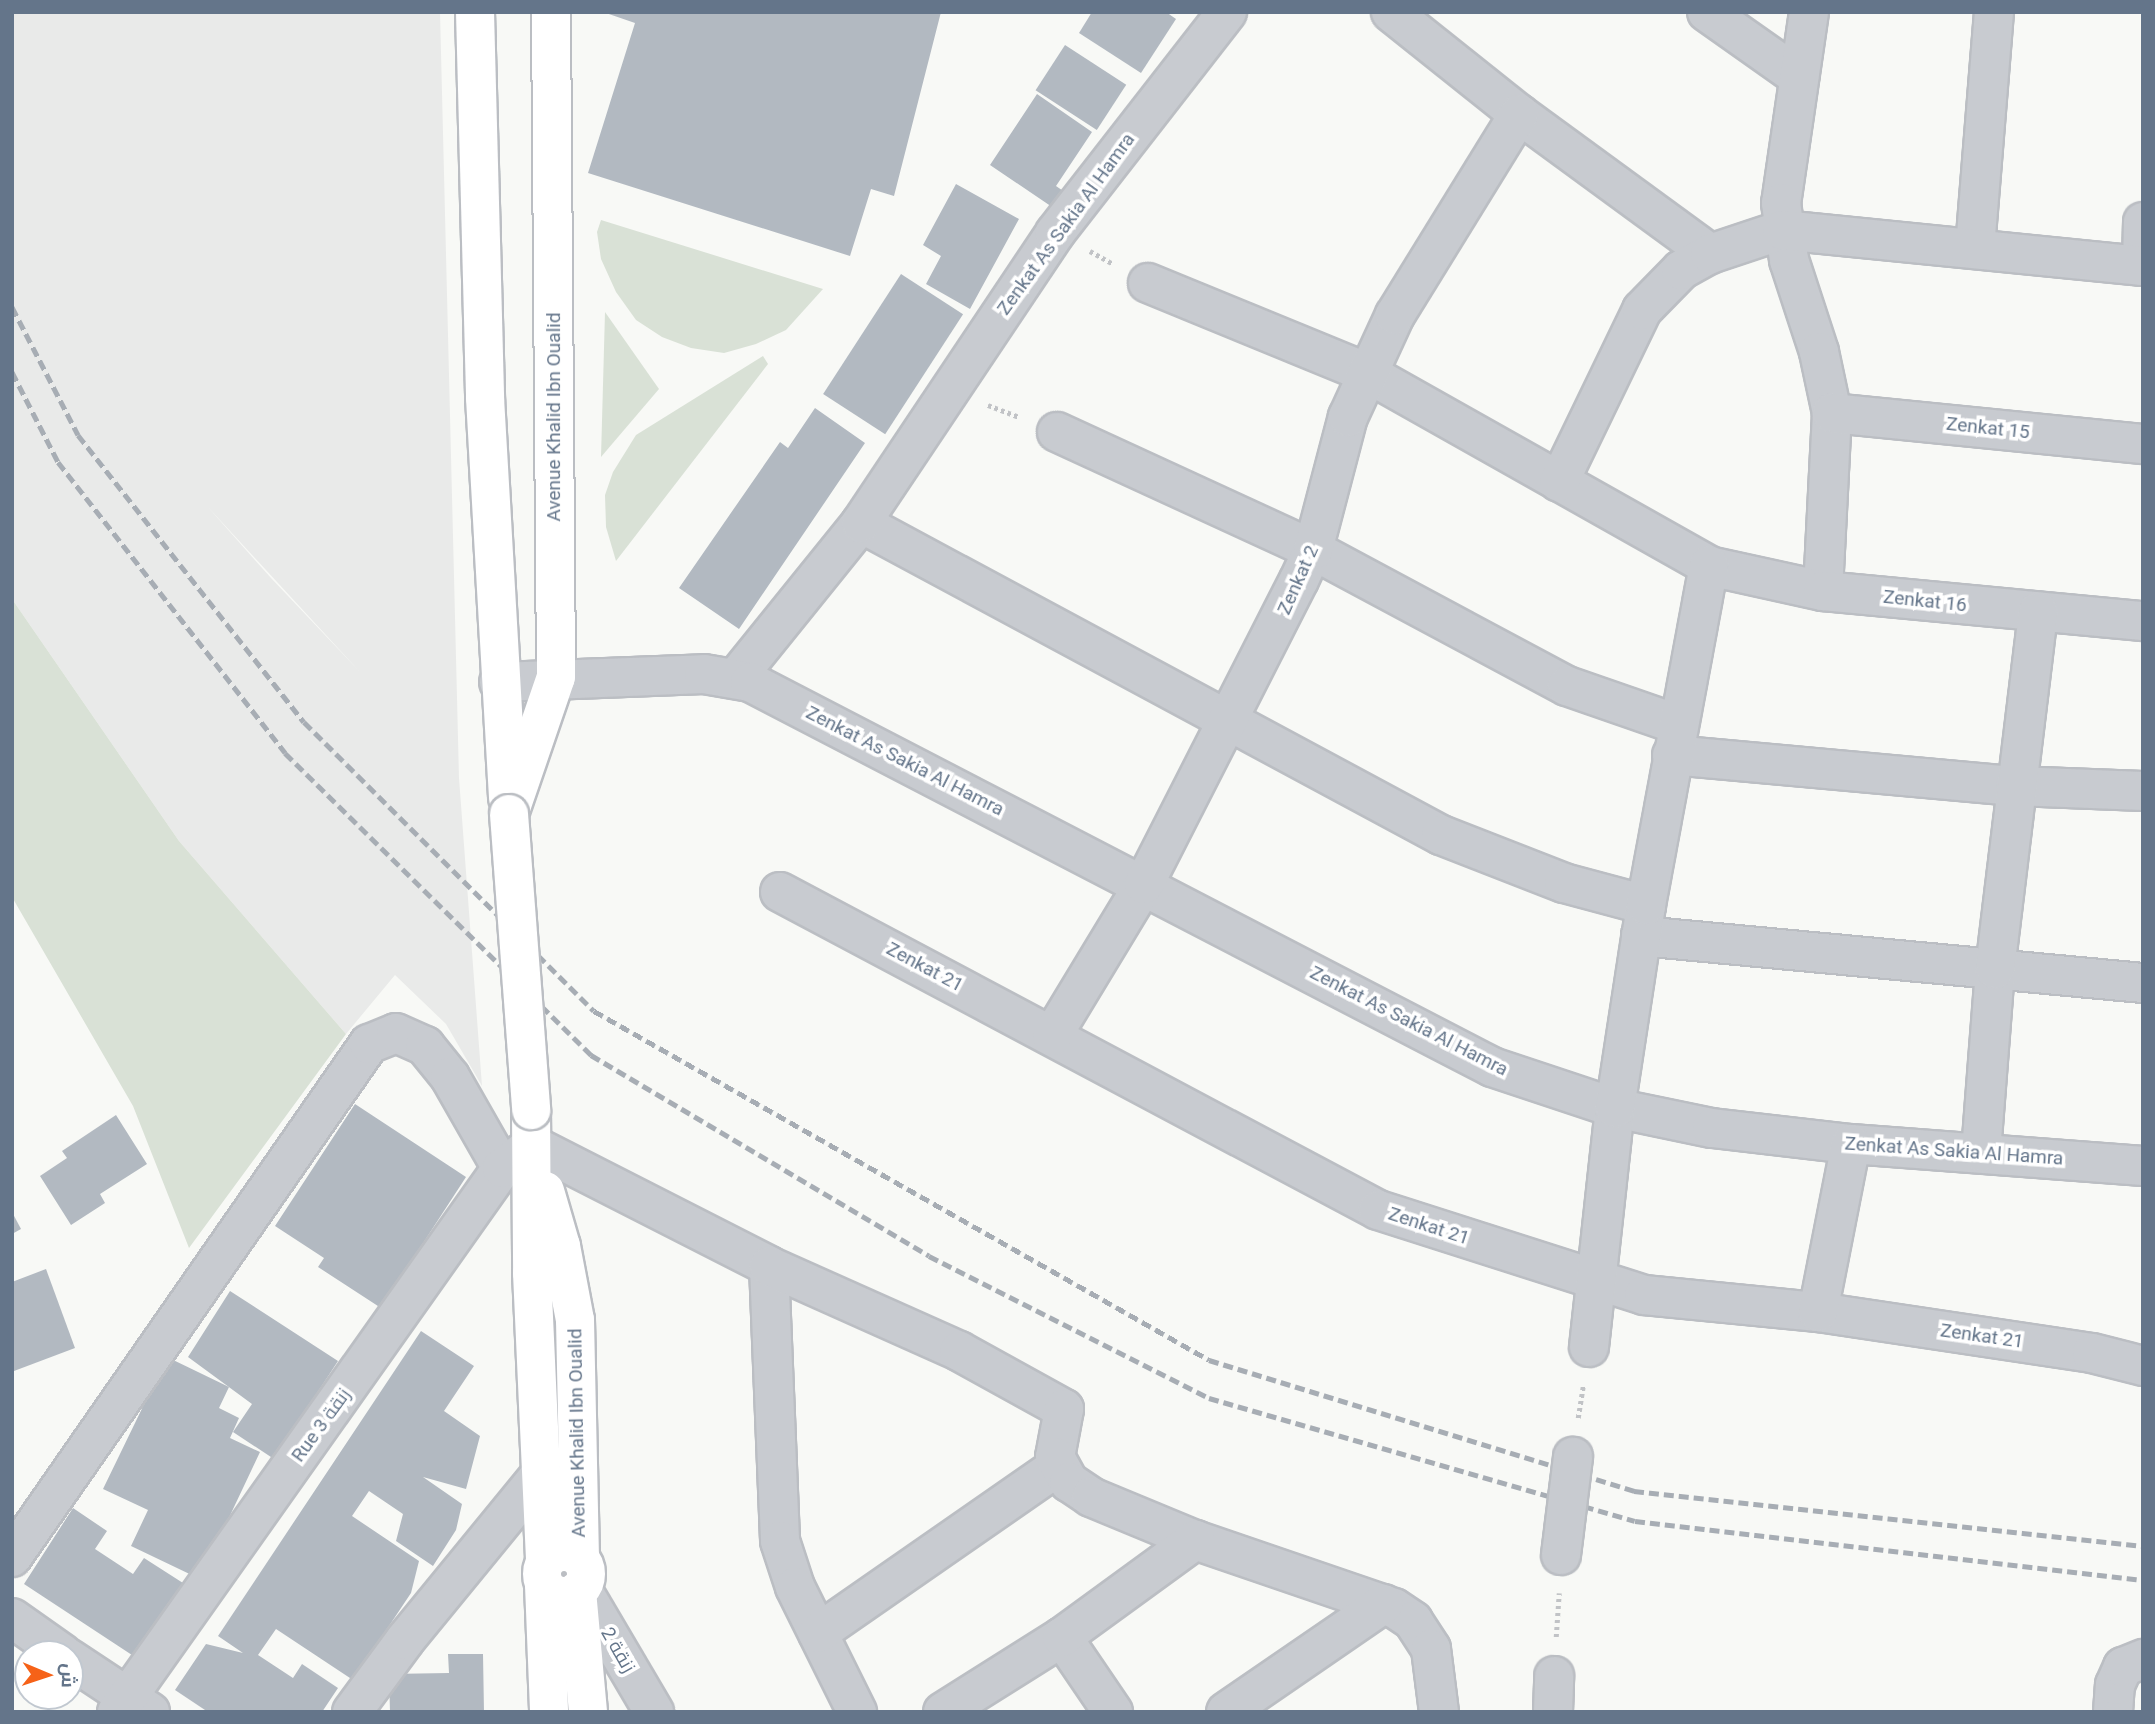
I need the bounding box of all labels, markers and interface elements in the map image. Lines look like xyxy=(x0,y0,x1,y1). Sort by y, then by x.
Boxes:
street label: Zenkat As Sakia Al Hamra xyxy=(992,129,1140,319)
street label: Avenue Khalid Ibn Oualid xyxy=(543,312,565,522)
street label: Zenkat 15 xyxy=(1945,412,2031,444)
street label: Zenkat 2 xyxy=(1273,542,1323,618)
street label: Zenkat 16 xyxy=(1882,585,1968,617)
street label: Zenkat As Sakia Al Hamra xyxy=(802,701,1008,821)
street label: Zenkat 21 xyxy=(883,937,967,997)
street label: Zenkat As Sakia Al Hamra xyxy=(1306,961,1512,1081)
street label: Zenkat As Sakia Al Hamra xyxy=(1844,1132,2064,1170)
street label: Zenkat 21 xyxy=(1386,1202,1472,1250)
street label: Zenkat 21 xyxy=(1939,1319,2025,1353)
street label: Avenue Khalid Ibn Oualid xyxy=(564,1328,590,1538)
street label: Rue 3 زنقة xyxy=(287,1384,355,1466)
street label: زنقة 2 xyxy=(596,1623,640,1677)
north arrow xyxy=(14,1640,84,1710)
text: ش xyxy=(57,1663,80,1688)

